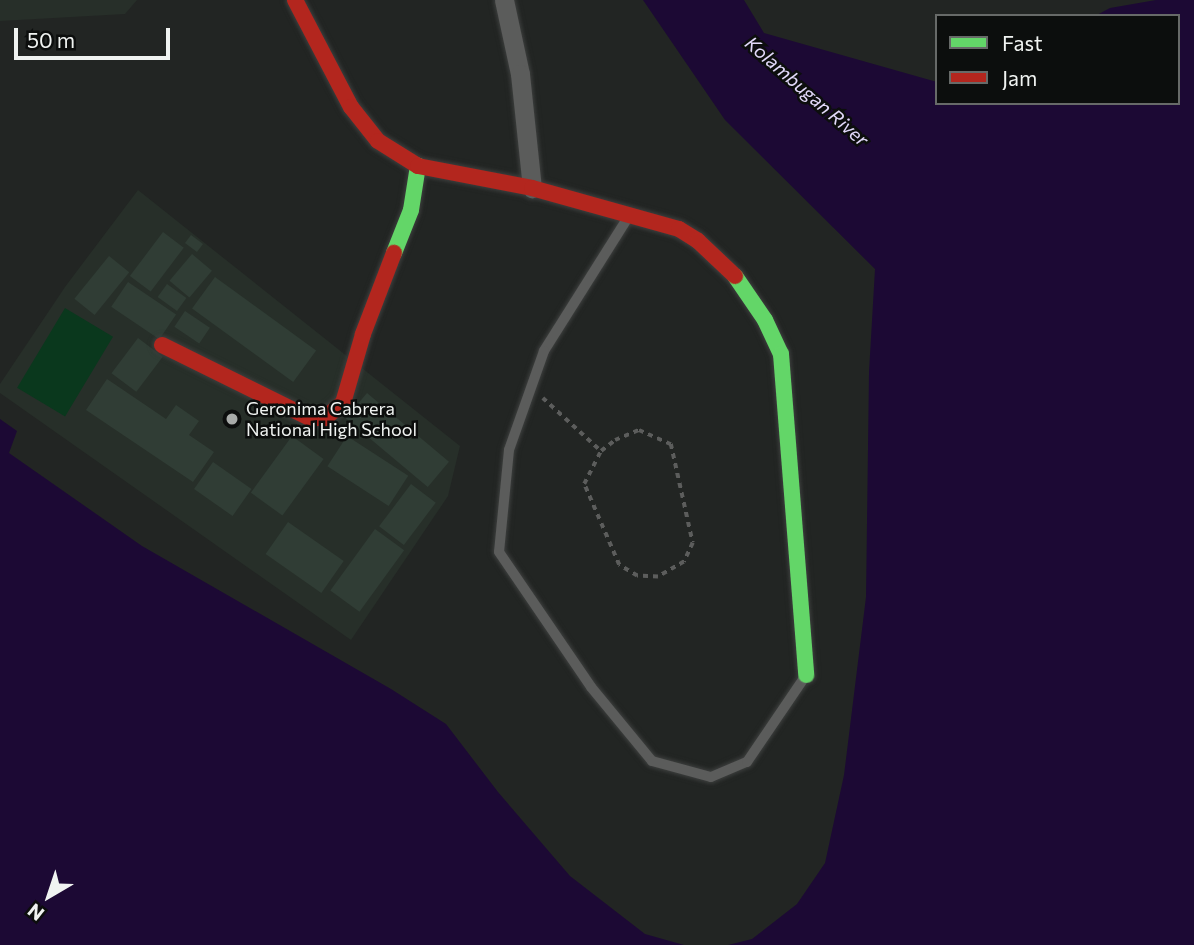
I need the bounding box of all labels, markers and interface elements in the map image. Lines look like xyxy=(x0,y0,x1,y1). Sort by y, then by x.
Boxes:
scale bar xyxy=(18,14,173,58)
legend xyxy=(935,14,1180,105)
text: 50 m xyxy=(27,27,75,52)
text: Fast xyxy=(1002,30,1043,55)
water label: Kolambugan River xyxy=(741,31,873,151)
text: Jam xyxy=(1002,65,1037,90)
place label: Geronima Cabrera National High School xyxy=(246,398,417,440)
marker: Geronima Cabrera National High School xyxy=(224,411,240,427)
north arrow xyxy=(14,861,84,931)
text: N xyxy=(23,899,48,926)

